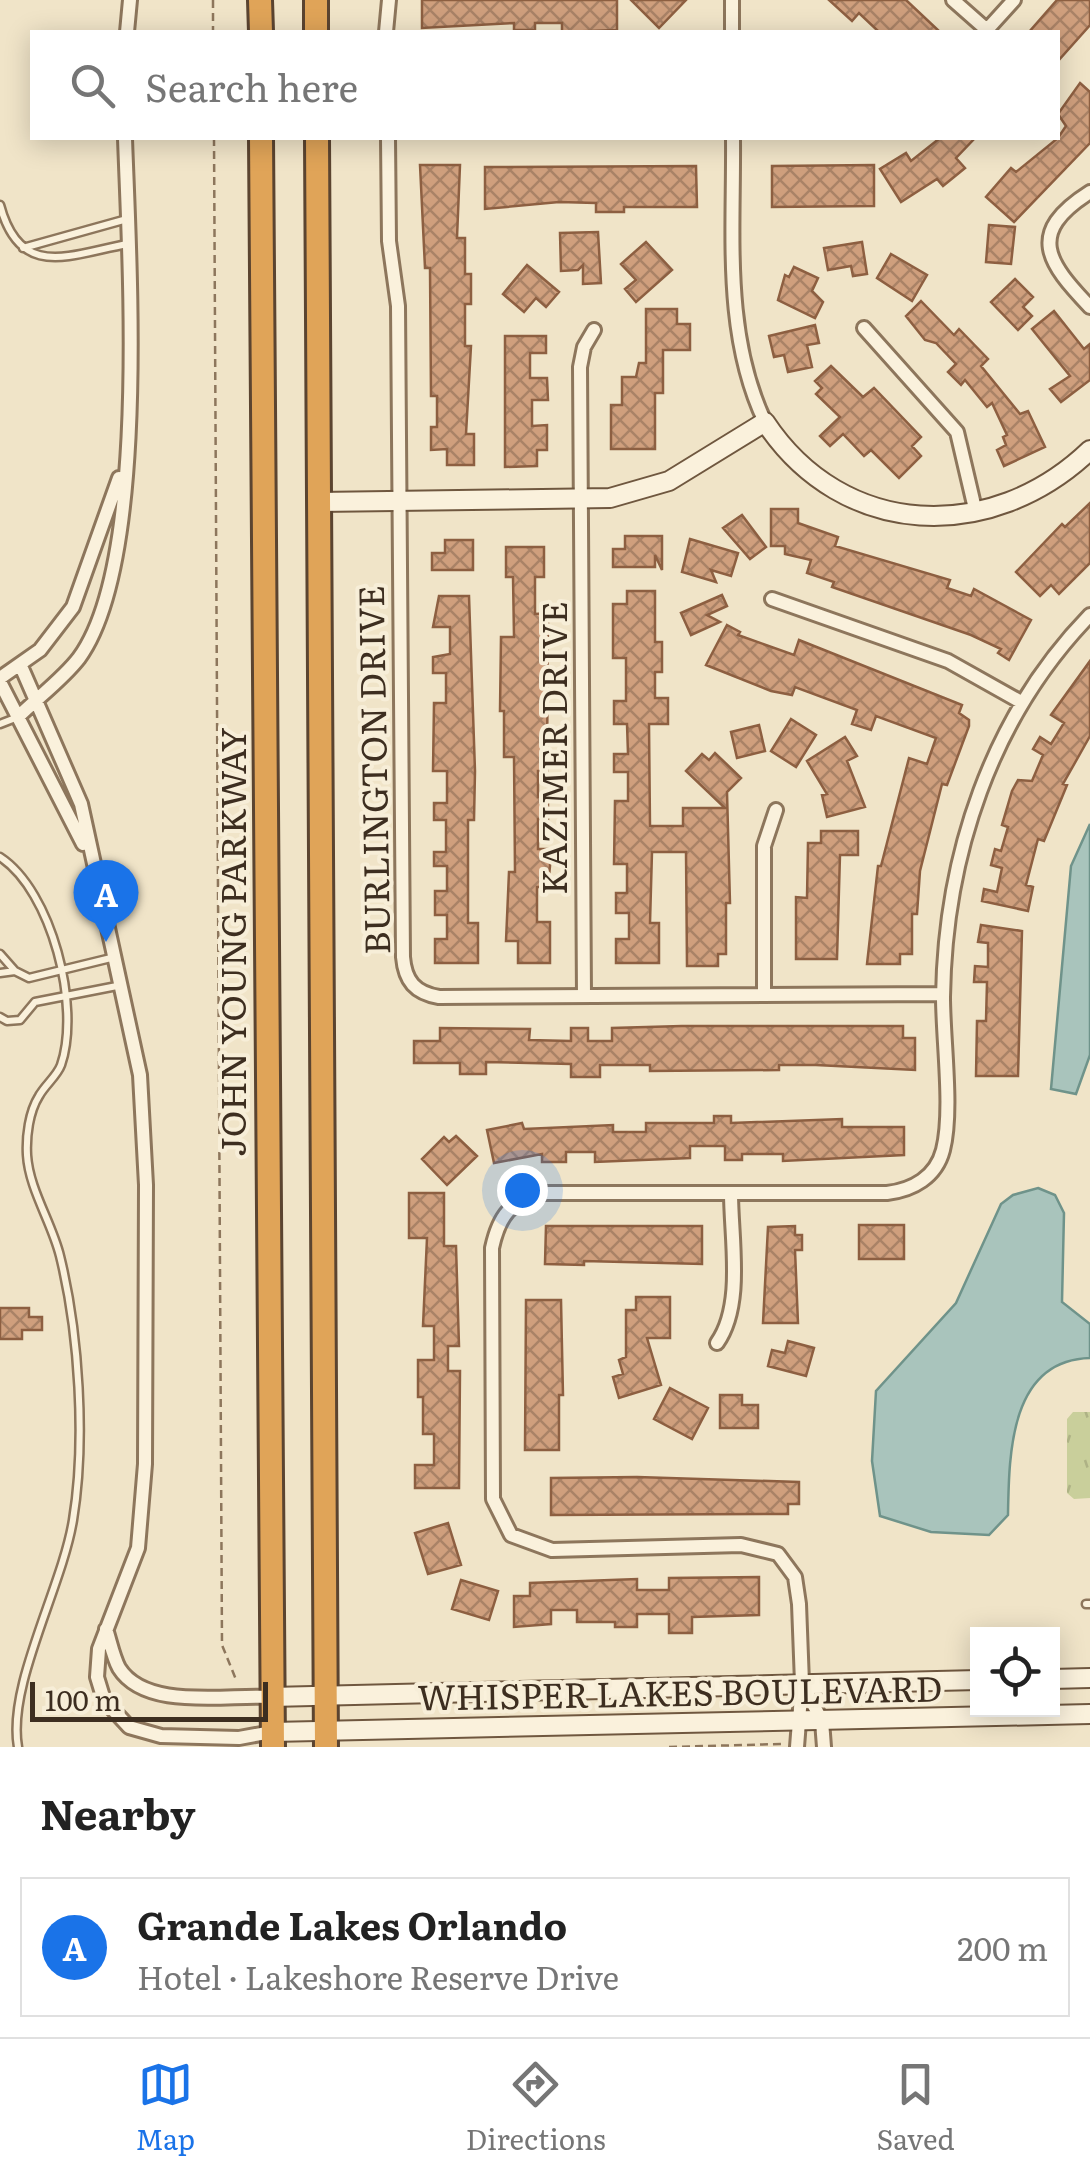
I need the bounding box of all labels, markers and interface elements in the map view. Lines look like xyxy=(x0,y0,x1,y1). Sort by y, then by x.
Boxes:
search box xyxy=(30,30,1060,140)
text: Search here xyxy=(145,57,358,114)
icon: search xyxy=(65,58,120,113)
street label: BURLINGTON DRIVE xyxy=(343,585,401,955)
street label: KAZIMER DRIVE xyxy=(526,601,578,895)
street label: JOHN YOUNG PARKWAY xyxy=(205,727,257,1157)
pin: A xyxy=(74,860,138,942)
your location xyxy=(497,1165,548,1216)
map controls xyxy=(970,1627,1060,1717)
button: locate xyxy=(970,1627,1060,1717)
street label: WHISPER LAKES BOULEVARD xyxy=(417,1660,943,1722)
scale bar xyxy=(30,1677,268,1722)
text: 100 m xyxy=(45,1678,122,1720)
text: Nearby xyxy=(40,1781,196,1843)
text: Grande Lakes Orlando xyxy=(137,1895,567,1952)
text: A xyxy=(62,1923,87,1971)
text: 200 m xyxy=(957,1923,1048,1971)
text: Hotel · Lakeshore Reserve Drive xyxy=(137,1952,619,2000)
tab: Map xyxy=(135,2057,195,2159)
tab: Directions xyxy=(466,2057,606,2159)
tab: Saved xyxy=(877,2057,955,2159)

